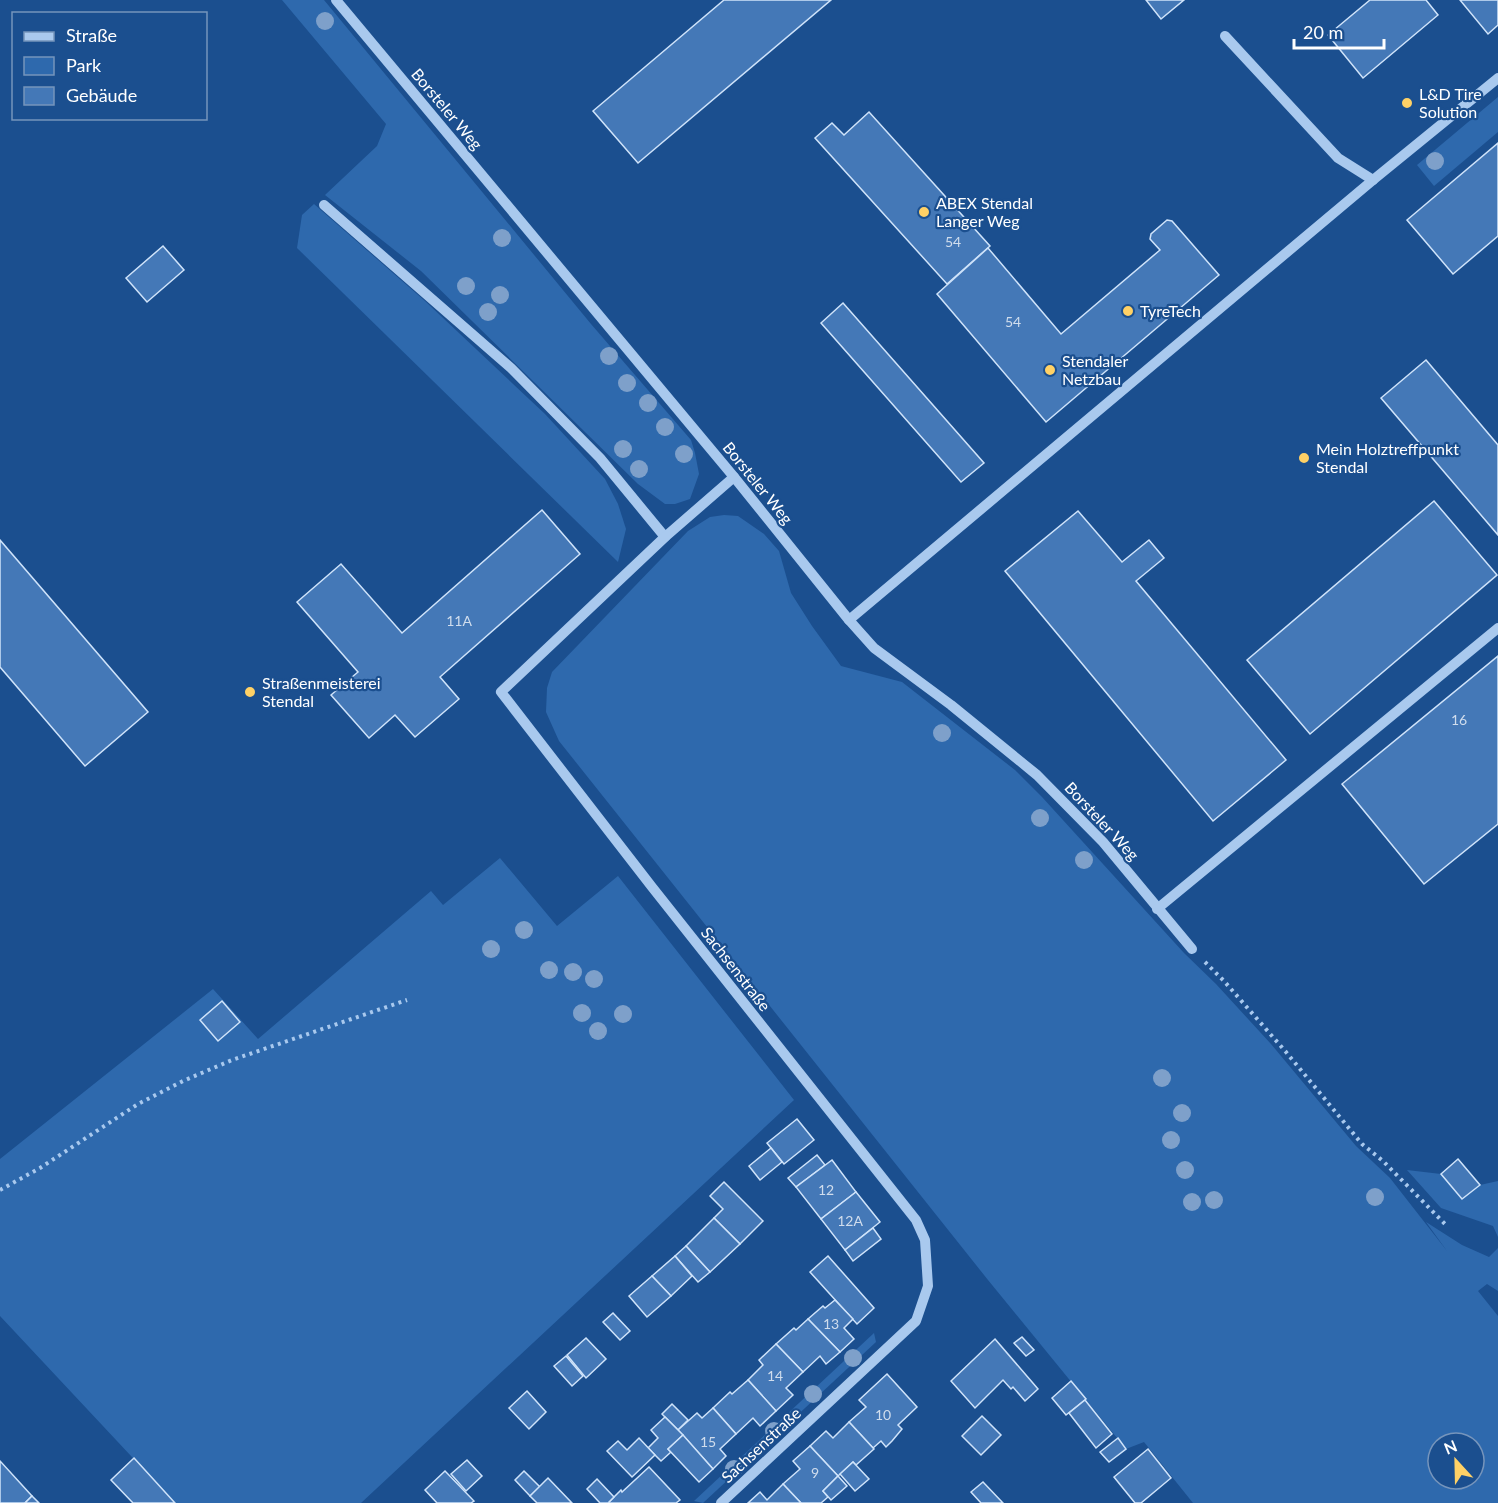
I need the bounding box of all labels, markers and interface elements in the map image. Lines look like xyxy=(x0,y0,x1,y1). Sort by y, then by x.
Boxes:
legend xyxy=(12,12,207,120)
scale bar xyxy=(1294,12,1384,50)
text: 20 m xyxy=(1303,21,1343,43)
text: Straße xyxy=(66,24,117,46)
text: Park xyxy=(66,54,102,76)
street label: Borsteler Weg xyxy=(408,64,487,153)
text: Gebäude xyxy=(66,84,137,106)
place label: L&D Tire Solution xyxy=(1419,84,1482,121)
marker: L&D Tire Solution xyxy=(1400,96,1414,110)
place label: ABEX Stendal Langer Weg xyxy=(936,193,1033,230)
marker: ABEX Stendal Langer Weg xyxy=(917,205,931,219)
house number: 54 xyxy=(945,233,961,250)
place label: TyreTech xyxy=(1140,301,1201,320)
marker: TyreTech xyxy=(1121,304,1135,318)
house number: 54 xyxy=(1005,313,1021,330)
place label: Stendaler Netzbau xyxy=(1062,351,1129,388)
marker: Stendaler Netzbau xyxy=(1043,363,1057,377)
street label: Borsteler Weg xyxy=(719,438,797,528)
place label: Mein Holztreffpunkt Stendal xyxy=(1316,439,1459,476)
marker: Mein Holztreffpunkt Stendal xyxy=(1297,451,1311,465)
house number: 11A xyxy=(446,612,472,629)
place label: Straßenmeisterei Stendal xyxy=(262,673,381,710)
marker: Straßenmeisterei Stendal xyxy=(243,685,257,699)
house number: 16 xyxy=(1451,711,1467,728)
street label: Borsteler Weg xyxy=(1061,778,1143,864)
street label: Sachsenstraße xyxy=(698,923,775,1015)
house number: 12 xyxy=(818,1181,834,1198)
house number: 12A xyxy=(837,1212,863,1229)
house number: 13 xyxy=(823,1315,839,1332)
house number: 14 xyxy=(767,1367,783,1384)
street label: Sachsenstraße xyxy=(717,1403,804,1486)
house number: 10 xyxy=(875,1406,891,1423)
north arrow xyxy=(1426,1431,1486,1491)
house number: 15 xyxy=(700,1433,716,1450)
text: N xyxy=(1441,1436,1459,1458)
house number: 9 xyxy=(811,1464,819,1481)

